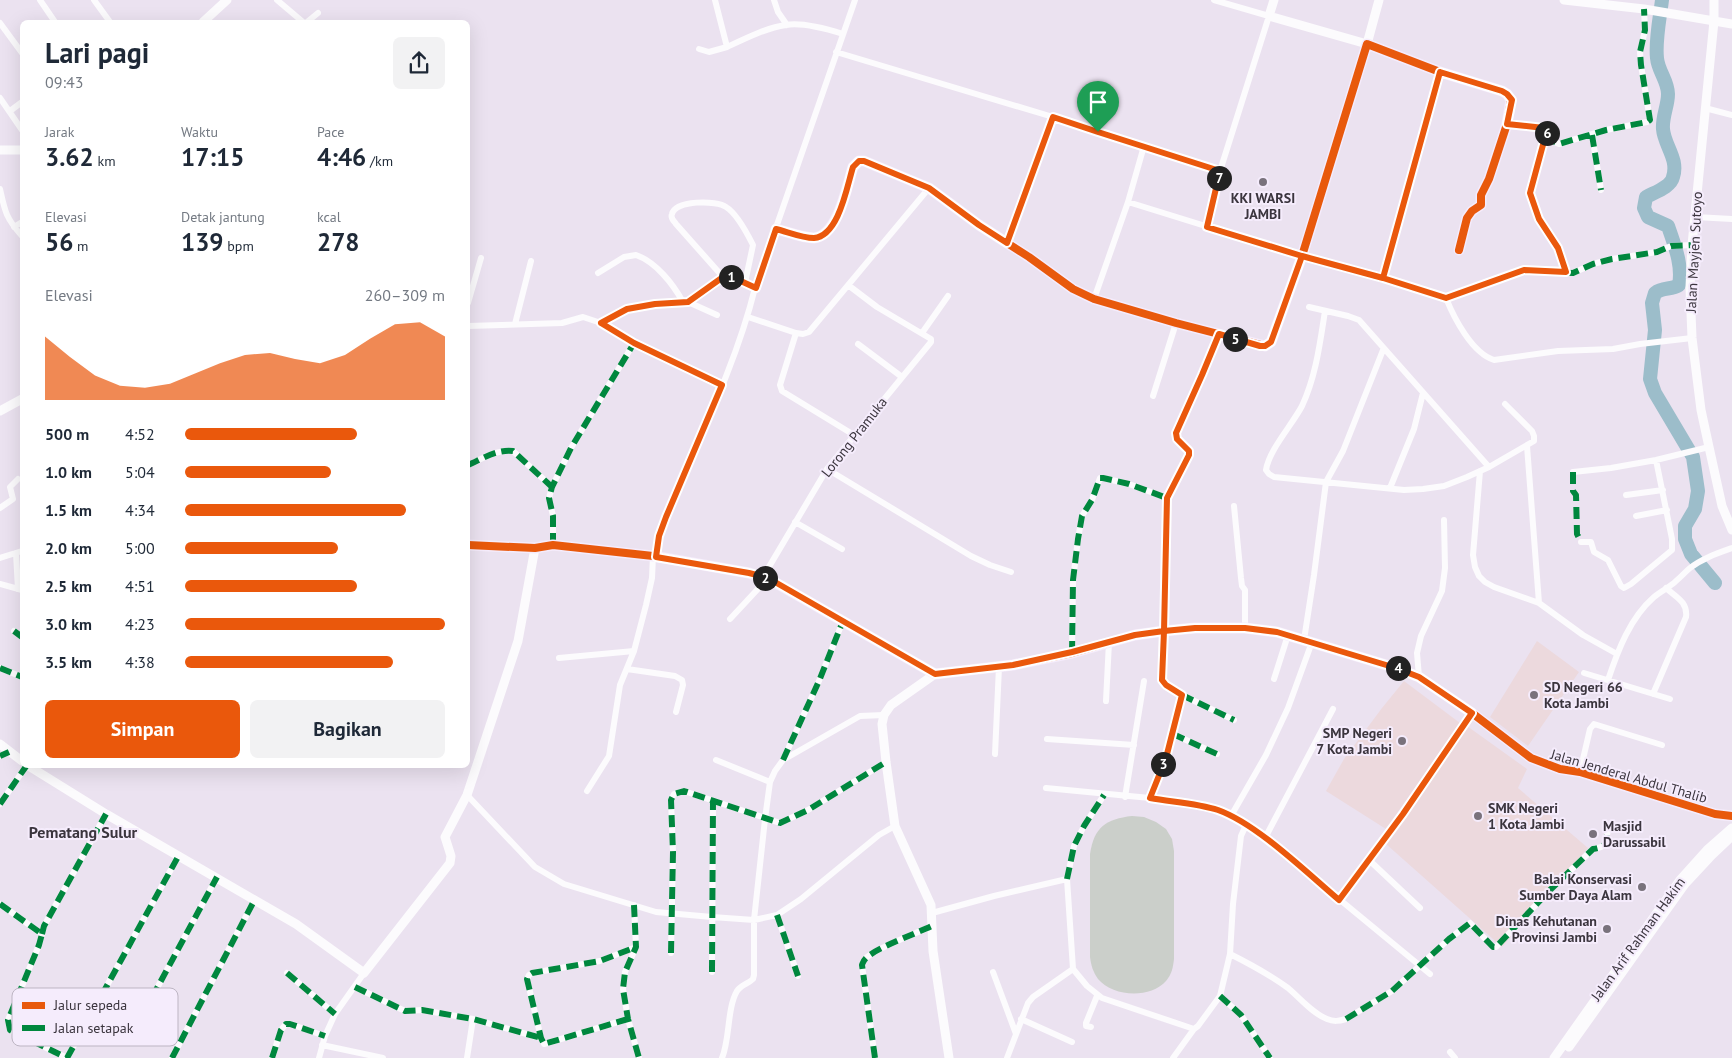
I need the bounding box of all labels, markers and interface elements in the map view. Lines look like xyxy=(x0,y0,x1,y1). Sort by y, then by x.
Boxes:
text: Lari pagi xyxy=(45,34,149,71)
button: share xyxy=(393,37,445,89)
text: 09:43 xyxy=(45,72,83,92)
pin xyxy=(1077,81,1119,132)
icon: arrive xyxy=(1084,88,1112,116)
pin: 6 xyxy=(1534,120,1560,146)
text: Jarak xyxy=(45,123,74,141)
text: Waktu xyxy=(181,123,218,141)
text: Pace xyxy=(317,123,344,141)
text: 6 xyxy=(1544,124,1551,142)
text: 3.62 xyxy=(45,141,94,173)
text: 17:15 xyxy=(181,141,244,173)
text: 4:46 xyxy=(317,141,366,173)
text: km xyxy=(94,152,116,170)
text: /km xyxy=(366,152,393,170)
pin: 7 xyxy=(1206,166,1232,190)
text: 7 xyxy=(1216,169,1223,187)
marker: KKI WARSI JAMBI xyxy=(1257,176,1269,188)
place label: KKI WARSI JAMBI xyxy=(1231,189,1295,223)
street label: Jalan Mayjen Sutoyo xyxy=(1682,191,1706,314)
text: Elevasi xyxy=(45,208,87,226)
text: Detak jantung xyxy=(181,208,265,226)
text: kcal xyxy=(317,208,341,226)
text: 56 xyxy=(45,226,73,258)
text: 139 xyxy=(181,226,224,258)
text: 278 xyxy=(317,226,360,258)
text: m xyxy=(73,237,88,255)
text: bpm xyxy=(224,237,254,255)
pin: 1 xyxy=(718,264,744,290)
text: 1 xyxy=(728,268,735,286)
text: Elevasi xyxy=(45,285,93,305)
text: 260–309 m xyxy=(365,285,445,305)
pin: 5 xyxy=(1222,326,1248,352)
text: 5 xyxy=(1232,330,1239,348)
street label: Lorong Pramuka xyxy=(817,393,891,481)
text: 500 m xyxy=(45,424,89,444)
text: 4:52 xyxy=(125,424,155,444)
text: 1.0 km xyxy=(45,462,92,482)
text: 5:04 xyxy=(125,462,155,482)
text: 1.5 km xyxy=(45,500,92,520)
text: 4:34 xyxy=(125,500,155,520)
text: 2.0 km xyxy=(45,538,92,558)
text: 5:00 xyxy=(125,538,155,558)
pin: 2 xyxy=(752,566,778,590)
text: 2 xyxy=(762,569,769,587)
text: 2.5 km xyxy=(45,576,92,596)
text: 4:51 xyxy=(125,576,155,596)
text: 3.0 km xyxy=(45,614,92,634)
text: 4:23 xyxy=(125,614,155,634)
text: 3.5 km xyxy=(45,652,92,672)
text: 4:38 xyxy=(125,652,155,672)
pin: 4 xyxy=(1386,656,1410,680)
text: 4 xyxy=(1395,659,1402,677)
place label: SD Negeri 66 Kota Jambi xyxy=(1544,678,1623,712)
marker: SD Negeri 66 Kota Jambi xyxy=(1528,689,1540,701)
button: Simpan xyxy=(45,700,240,758)
button: Bagikan xyxy=(250,700,445,758)
place label: SMP Negeri 7 Kota Jambi xyxy=(1316,724,1392,758)
marker: SMP Negeri 7 Kota Jambi xyxy=(1396,735,1408,747)
street label: Jalan Jenderal Abdul Thalib xyxy=(1548,745,1709,807)
pin: 3 xyxy=(1150,752,1176,776)
text: 3 xyxy=(1160,755,1167,773)
place label: SMK Negeri 1 Kota Jambi xyxy=(1488,799,1565,833)
marker: SMK Negeri 1 Kota Jambi xyxy=(1472,810,1484,822)
place label: Masjid Darussabil xyxy=(1603,817,1666,851)
district label: Pematang Sulur xyxy=(29,822,138,842)
marker: Masjid Darussabil xyxy=(1587,828,1599,840)
place label: Balai Konservasi Sumber Daya Alam xyxy=(1519,870,1632,904)
street label: Jalan Arif Rahman Hakim xyxy=(1586,874,1689,1005)
marker: Balai Konservasi Sumber Daya Alam xyxy=(1636,881,1648,893)
place label: Dinas Kehutanan Provinsi Jambi xyxy=(1496,912,1597,946)
marker: Dinas Kehutanan Provinsi Jambi xyxy=(1601,923,1613,935)
legend xyxy=(12,988,178,1046)
text: Jalur sepeda xyxy=(53,996,127,1014)
text: Jalan setapak xyxy=(53,1019,134,1037)

